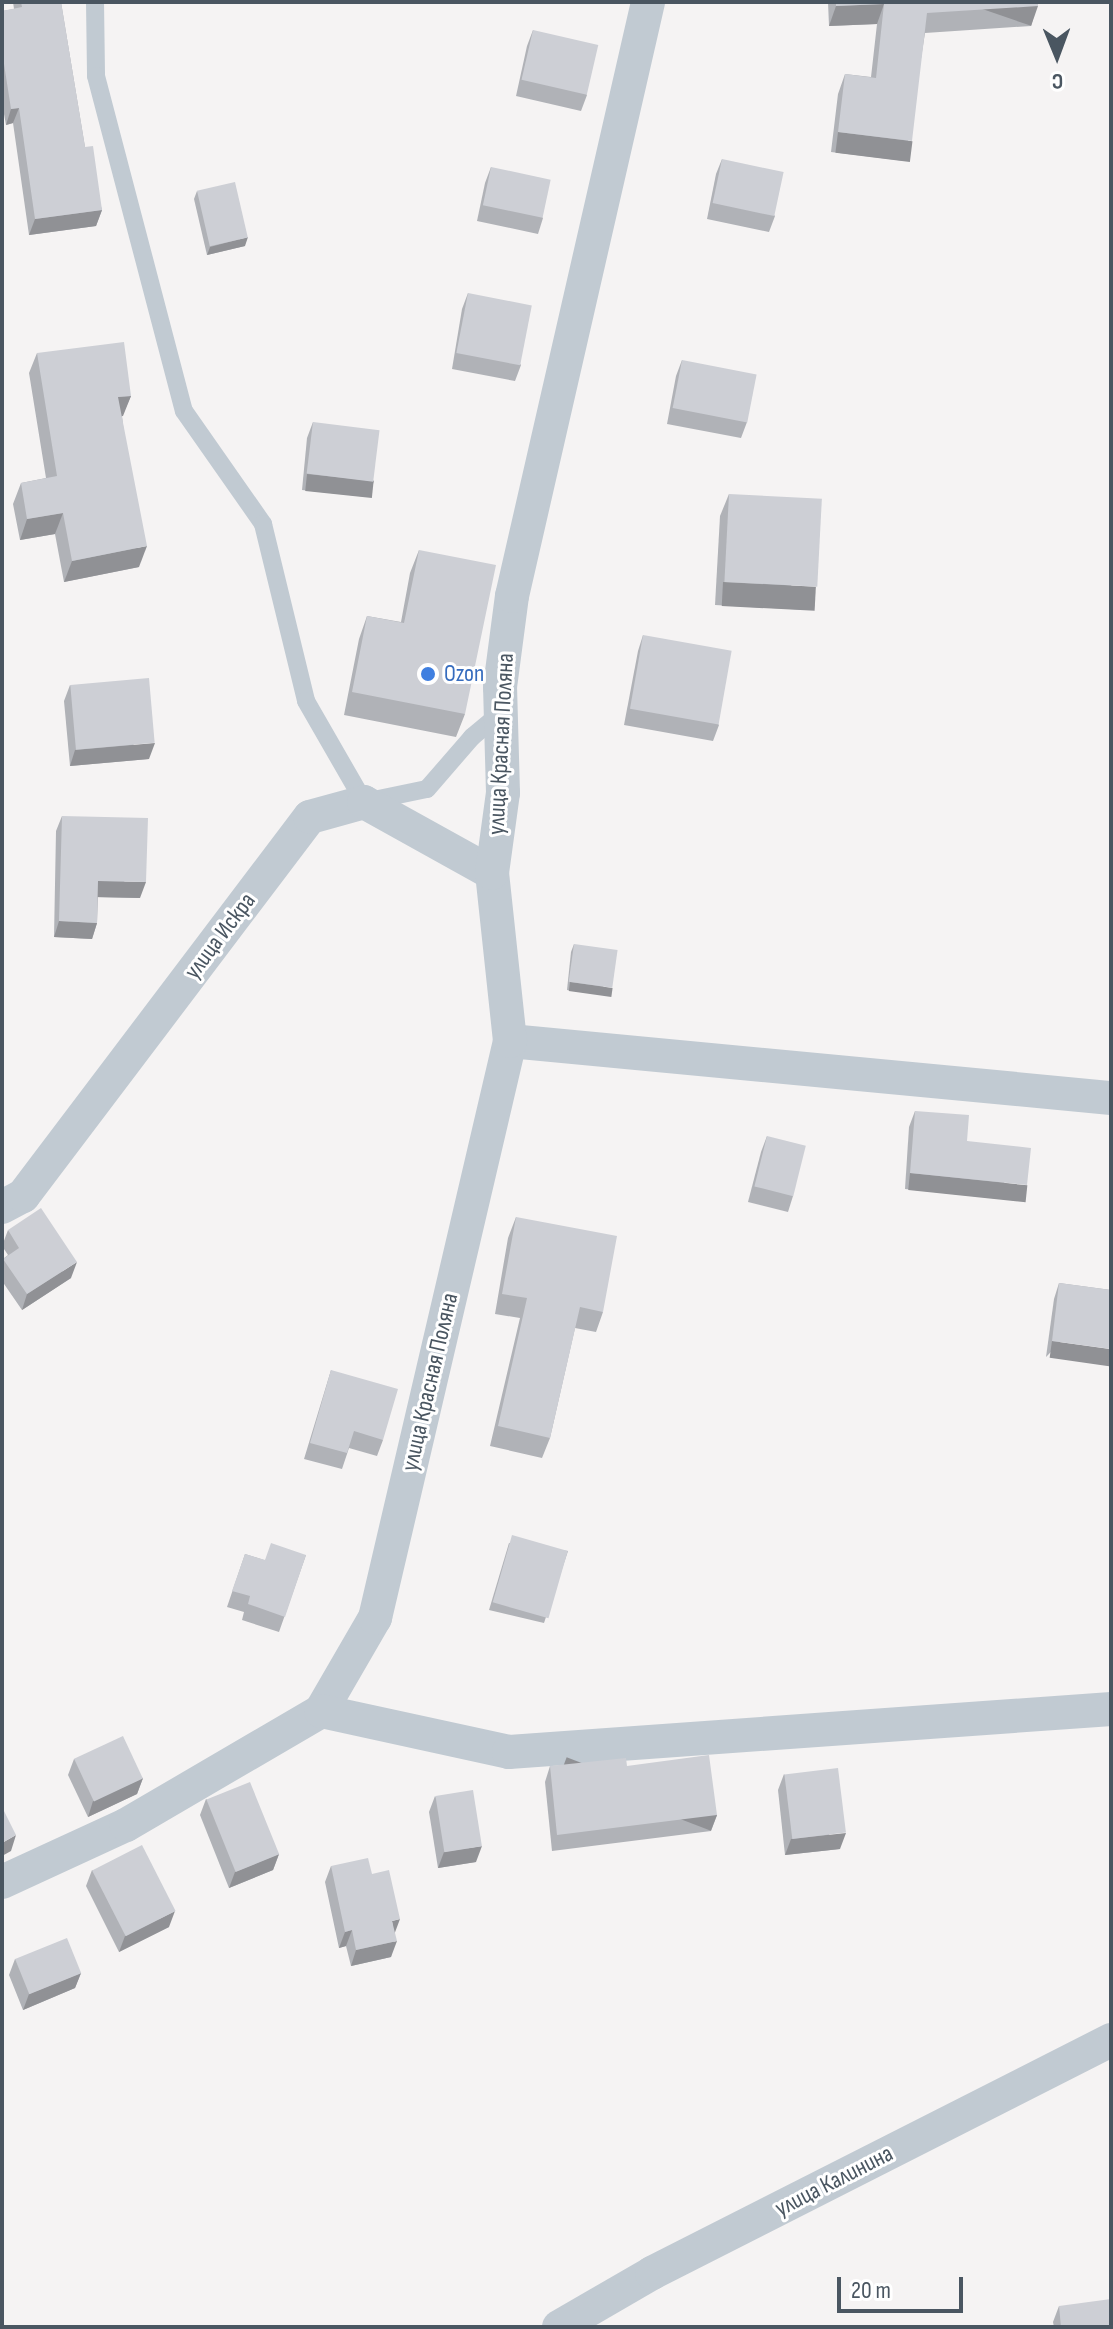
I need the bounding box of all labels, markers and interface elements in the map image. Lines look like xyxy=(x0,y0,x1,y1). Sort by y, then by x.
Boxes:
north arrow xyxy=(1017,16,1097,96)
text: С xyxy=(1052,67,1063,94)
street label: улица Красная Поляна xyxy=(482,652,520,836)
place label: Ozon xyxy=(444,660,484,688)
marker: Ozon xyxy=(419,665,437,683)
street label: улица Искра xyxy=(178,887,262,985)
street label: улица Красная Поляна xyxy=(396,1290,464,1474)
street label: улица Калинина xyxy=(770,2139,898,2223)
scale bar xyxy=(841,2261,967,2311)
text: 20 m xyxy=(851,2276,891,2305)

